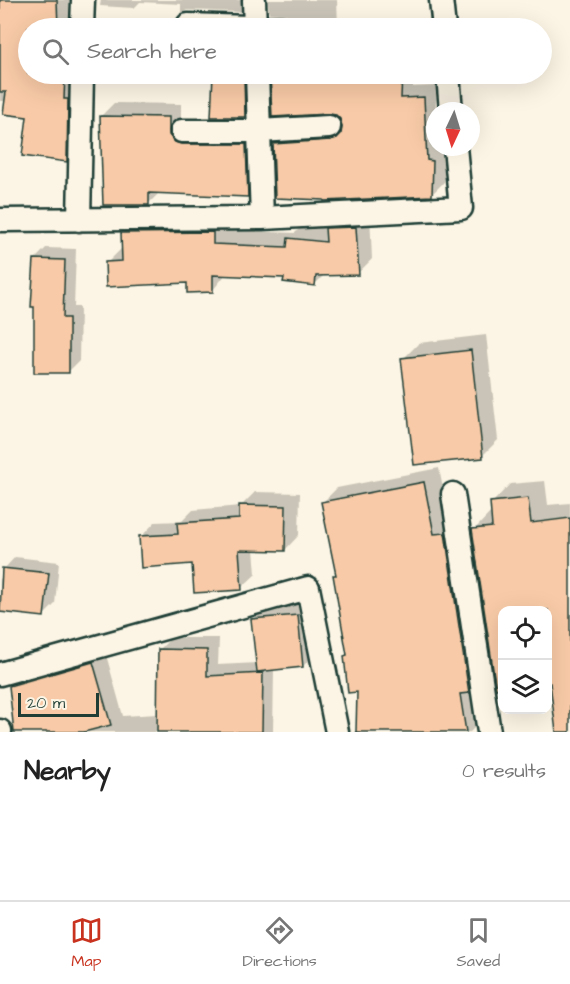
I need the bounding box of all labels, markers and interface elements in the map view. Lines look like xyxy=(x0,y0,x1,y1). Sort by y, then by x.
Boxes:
search box xyxy=(18,18,552,84)
icon: search xyxy=(39,35,72,68)
text: Search here xyxy=(87,36,217,67)
north arrow xyxy=(426,102,480,156)
map controls xyxy=(498,606,552,714)
button: locate xyxy=(498,606,552,660)
button: layers xyxy=(498,660,552,714)
scale bar xyxy=(18,690,99,718)
text: 20 m xyxy=(27,692,65,714)
text: Nearby xyxy=(24,753,111,789)
text: 0 results xyxy=(462,757,546,785)
tab: Map xyxy=(70,914,103,972)
tab: Directions xyxy=(243,914,317,972)
tab: Saved xyxy=(457,914,500,972)

